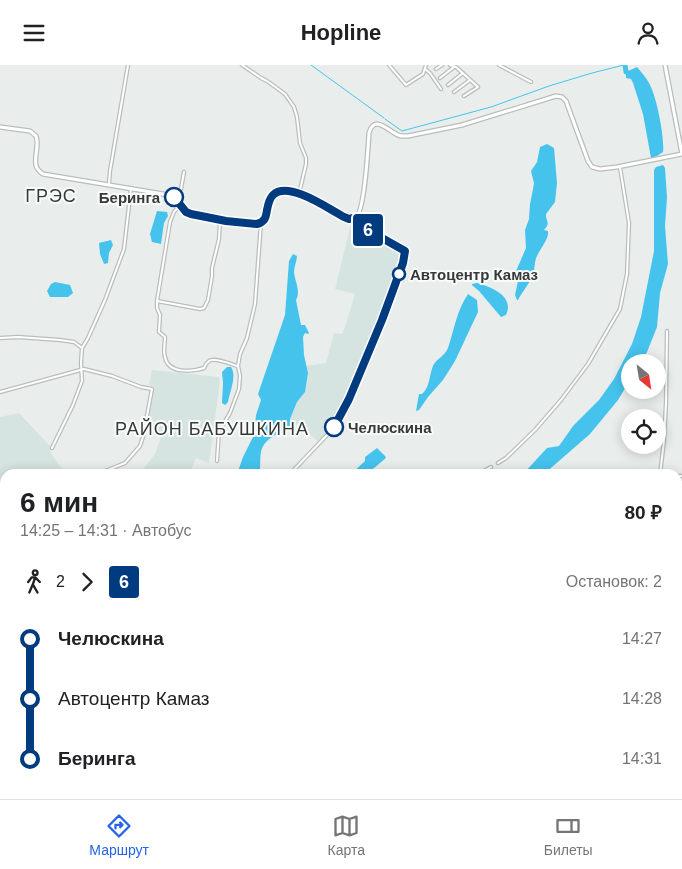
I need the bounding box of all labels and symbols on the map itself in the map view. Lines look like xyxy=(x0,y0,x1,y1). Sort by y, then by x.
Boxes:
district label: ГРЭС xyxy=(25,186,77,206)
marker: Беринга xyxy=(164,187,184,207)
place label: Беринга xyxy=(99,189,161,206)
line badge: 6 xyxy=(352,214,384,246)
place label: Автоцентр Камаз xyxy=(410,266,538,283)
marker: Автоцентр Камаз xyxy=(392,267,406,281)
north arrow xyxy=(621,354,666,399)
marker: Челюскина xyxy=(324,417,344,437)
district label: РАЙОН БАБУШКИНА xyxy=(115,418,309,439)
place label: Челюскина xyxy=(348,419,432,436)

